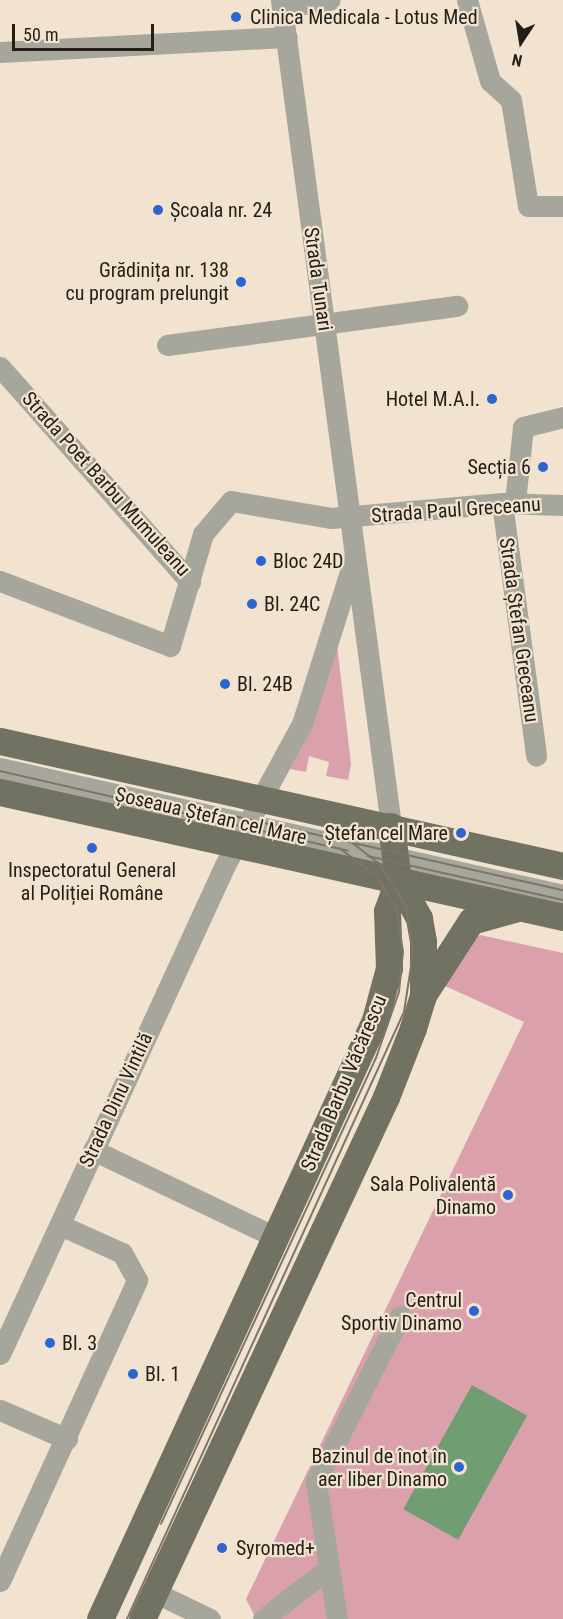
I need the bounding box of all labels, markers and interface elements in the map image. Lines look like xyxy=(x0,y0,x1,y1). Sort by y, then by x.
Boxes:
place label: Clinica Medicala - Lotus Med xyxy=(250,5,478,29)
marker: Clinica Medicala - Lotus Med xyxy=(227,8,245,26)
scale bar xyxy=(15,12,158,50)
north arrow xyxy=(491,12,551,72)
text: 50 m xyxy=(23,24,58,45)
text: N xyxy=(510,50,524,70)
place label: Școala nr. 24 xyxy=(170,198,272,222)
marker: Școala nr. 24 xyxy=(151,203,165,217)
street label: Strada Tunari xyxy=(299,225,337,333)
place label: Grădinița nr. 138 cu program prelungit xyxy=(65,258,229,305)
marker: Grădinița nr. 138 cu program prelungit xyxy=(234,275,248,289)
street label: Strada Poet Barbu Mumuleanu xyxy=(17,387,195,581)
place label: Hotel M.A.I. xyxy=(386,387,480,411)
marker: Hotel M.A.I. xyxy=(485,392,499,406)
place label: Secția 6 xyxy=(467,455,531,479)
marker: Secția 6 xyxy=(536,460,550,474)
street label: Strada Paul Greceanu xyxy=(371,492,541,528)
street label: Strada Ștefan Greceanu xyxy=(494,536,544,724)
place label: Bloc 24D xyxy=(273,549,344,573)
marker: Bloc 24D xyxy=(254,554,268,568)
place label: Bl. 24C xyxy=(264,592,320,616)
marker: Bl. 24C xyxy=(245,597,259,611)
place label: Bl. 24B xyxy=(237,672,293,696)
marker: Bl. 24B xyxy=(218,677,232,691)
street label: Șoseaua Ștefan cel Mare xyxy=(113,782,309,850)
place label: Ștefan cel Mare xyxy=(324,821,448,845)
marker: Ștefan cel Mare xyxy=(452,824,470,842)
marker: Inspectoratul General al Poliției Române xyxy=(85,841,99,855)
place label: Inspectoratul General al Poliției Române xyxy=(8,858,176,905)
street label: Strada Barbu Văcărescu xyxy=(296,991,392,1175)
street label: Strada Dinu Vintilă xyxy=(74,1029,158,1171)
place label: Sala Polivalentă Dinamo xyxy=(370,1172,496,1219)
marker: Sala Polivalentă Dinamo xyxy=(501,1188,515,1202)
place label: Centrul Sportiv Dinamo xyxy=(341,1288,462,1335)
marker: Centrul Sportiv Dinamo xyxy=(467,1304,481,1318)
place label: Bl. 3 xyxy=(62,1331,97,1355)
marker: Bl. 3 xyxy=(43,1336,57,1350)
place label: Bl. 1 xyxy=(145,1362,180,1386)
marker: Bl. 1 xyxy=(126,1367,140,1381)
place label: Bazinul de înot în aer liber Dinamo xyxy=(311,1444,447,1491)
marker: Bazinul de înot în aer liber Dinamo xyxy=(452,1460,466,1474)
place label: Syromed+ xyxy=(236,1536,315,1560)
marker: Syromed+ xyxy=(213,1539,231,1557)

